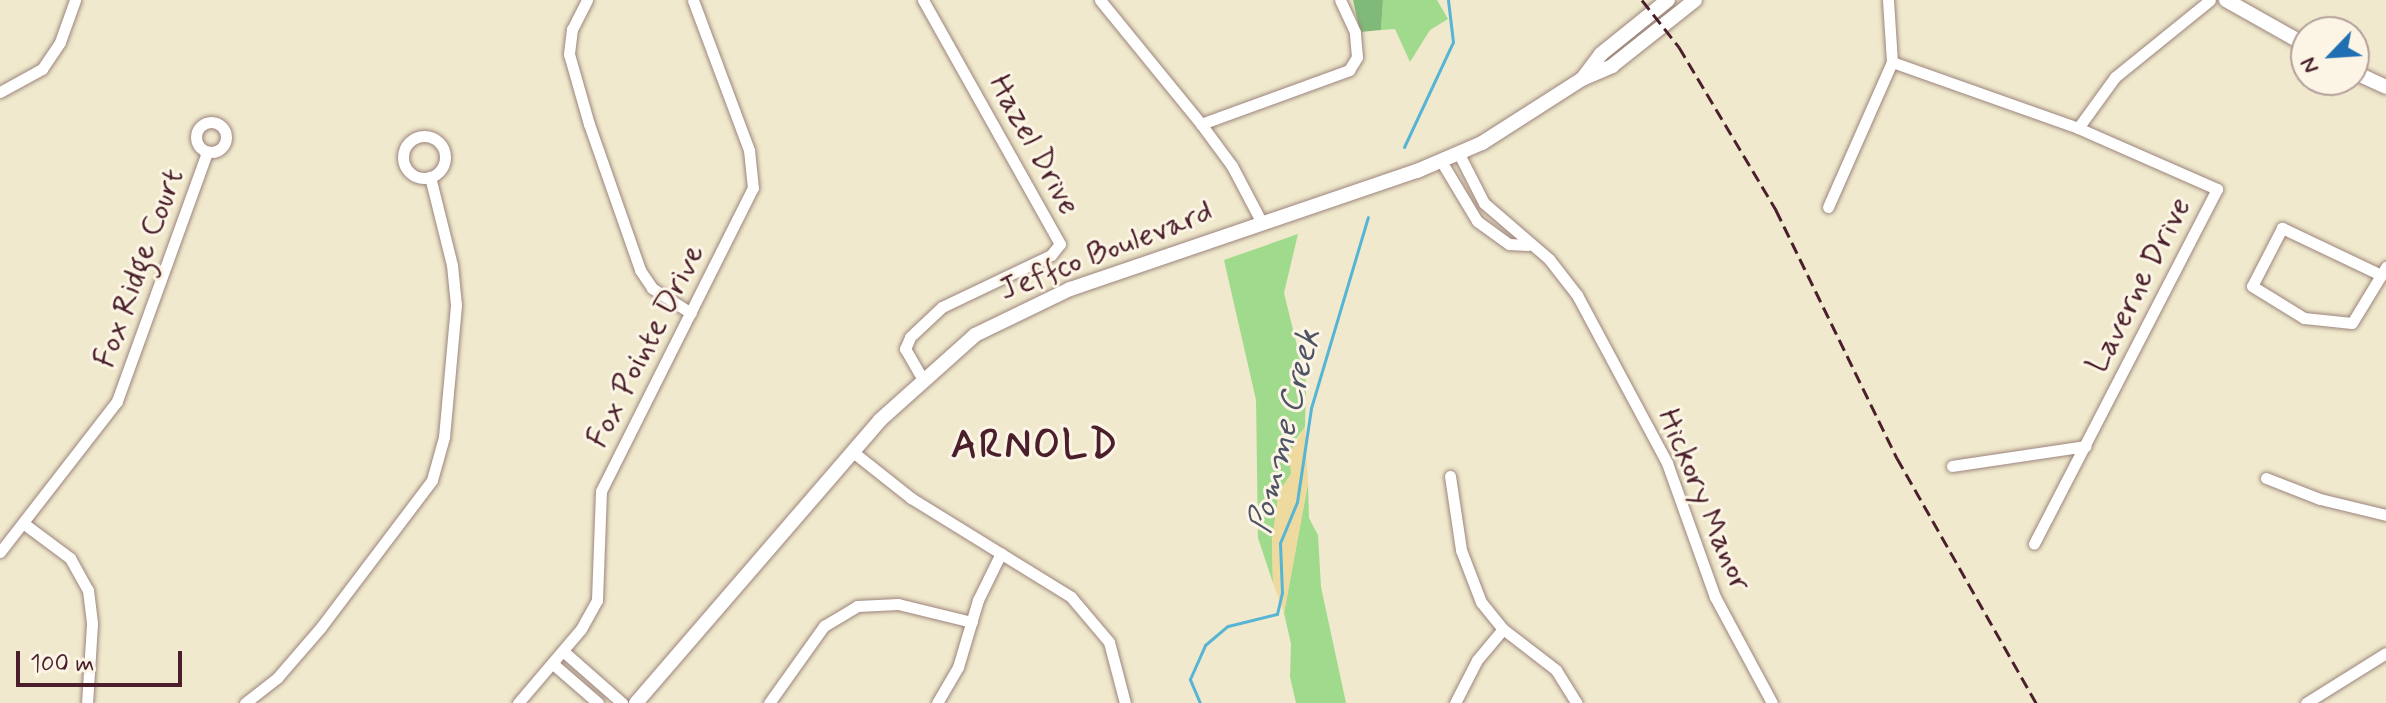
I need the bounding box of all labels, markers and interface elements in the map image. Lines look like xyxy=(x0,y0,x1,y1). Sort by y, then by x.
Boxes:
north arrow xyxy=(2290,16,2370,96)
text: N xyxy=(2294,53,2326,78)
street label: Hazel Drive xyxy=(980,68,1088,222)
street label: Fox Ridge Court xyxy=(84,161,194,375)
street label: Laverne Drive xyxy=(2079,191,2199,379)
street label: Jeffco Boulevard xyxy=(996,193,1216,309)
street label: Fox Pointe Drive xyxy=(579,240,713,452)
water label: Pomme Creek xyxy=(1240,325,1330,537)
street label: Hickory Manor xyxy=(1647,401,1761,599)
district label: ARNOLD xyxy=(952,422,1118,470)
scale bar xyxy=(20,635,186,685)
text: 100 m xyxy=(30,649,94,680)

